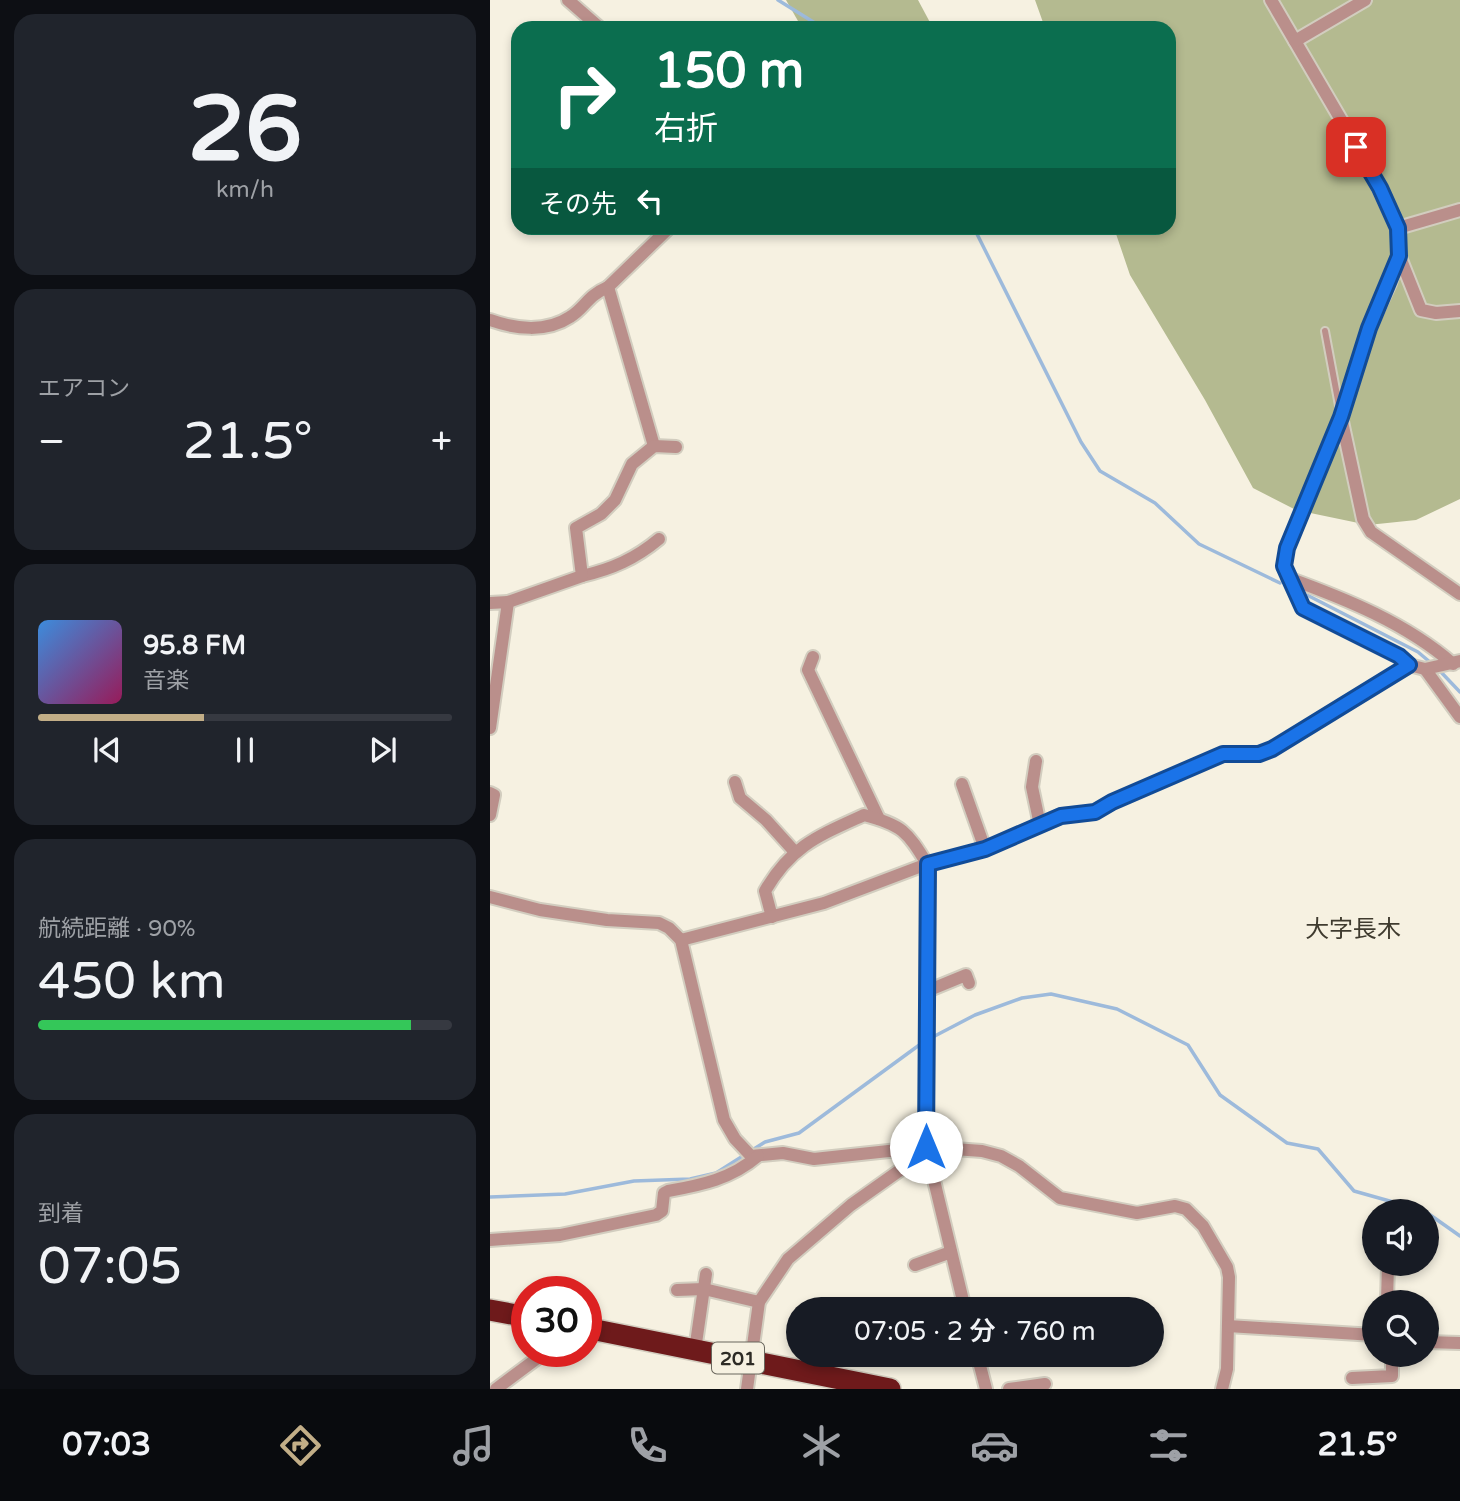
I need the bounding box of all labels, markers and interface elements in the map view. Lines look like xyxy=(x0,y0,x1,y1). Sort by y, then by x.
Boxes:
text: 150 m xyxy=(654,42,804,101)
icon: right xyxy=(539,49,630,140)
text: 26 xyxy=(188,75,302,185)
text: 右折 xyxy=(654,110,718,148)
pin xyxy=(1326,117,1386,177)
icon: arrive xyxy=(1337,128,1375,166)
text: km/h xyxy=(216,176,274,204)
icon: left xyxy=(631,182,669,220)
text: その先 xyxy=(539,189,617,220)
text: エアコン xyxy=(38,375,130,403)
text: 21.5° xyxy=(183,410,313,473)
text: − xyxy=(38,419,65,465)
text: + xyxy=(431,419,452,465)
text: 95.8 FM xyxy=(143,630,246,661)
text: 音楽 xyxy=(143,667,189,695)
icon: previous xyxy=(88,731,126,769)
icon: pause xyxy=(226,731,264,769)
icon: next xyxy=(364,731,402,769)
text: 航続距離 · 90% xyxy=(38,915,196,943)
district label: 大字長木 xyxy=(1305,915,1401,944)
text: 450 km xyxy=(38,950,226,1013)
position arrow xyxy=(889,1110,963,1184)
map controls xyxy=(1362,1199,1439,1367)
button: sound xyxy=(1362,1199,1439,1276)
text: 到着 xyxy=(38,1200,84,1228)
text: 07:05 xyxy=(38,1235,182,1298)
speed limit sign: 30 xyxy=(511,1276,602,1367)
button: search xyxy=(1362,1290,1439,1367)
text: 07:05 · 2 分 · 760 m xyxy=(854,1316,1096,1347)
road number: 201 xyxy=(712,1342,764,1374)
icon: directions xyxy=(276,1421,325,1470)
icon: music xyxy=(449,1421,498,1470)
icon: phone xyxy=(623,1421,672,1470)
icon: climate xyxy=(797,1421,846,1470)
icon: car xyxy=(970,1421,1019,1470)
icon: filters xyxy=(1144,1421,1193,1470)
text: 07:03 xyxy=(62,1426,151,1464)
text: 21.5° xyxy=(1318,1426,1398,1464)

